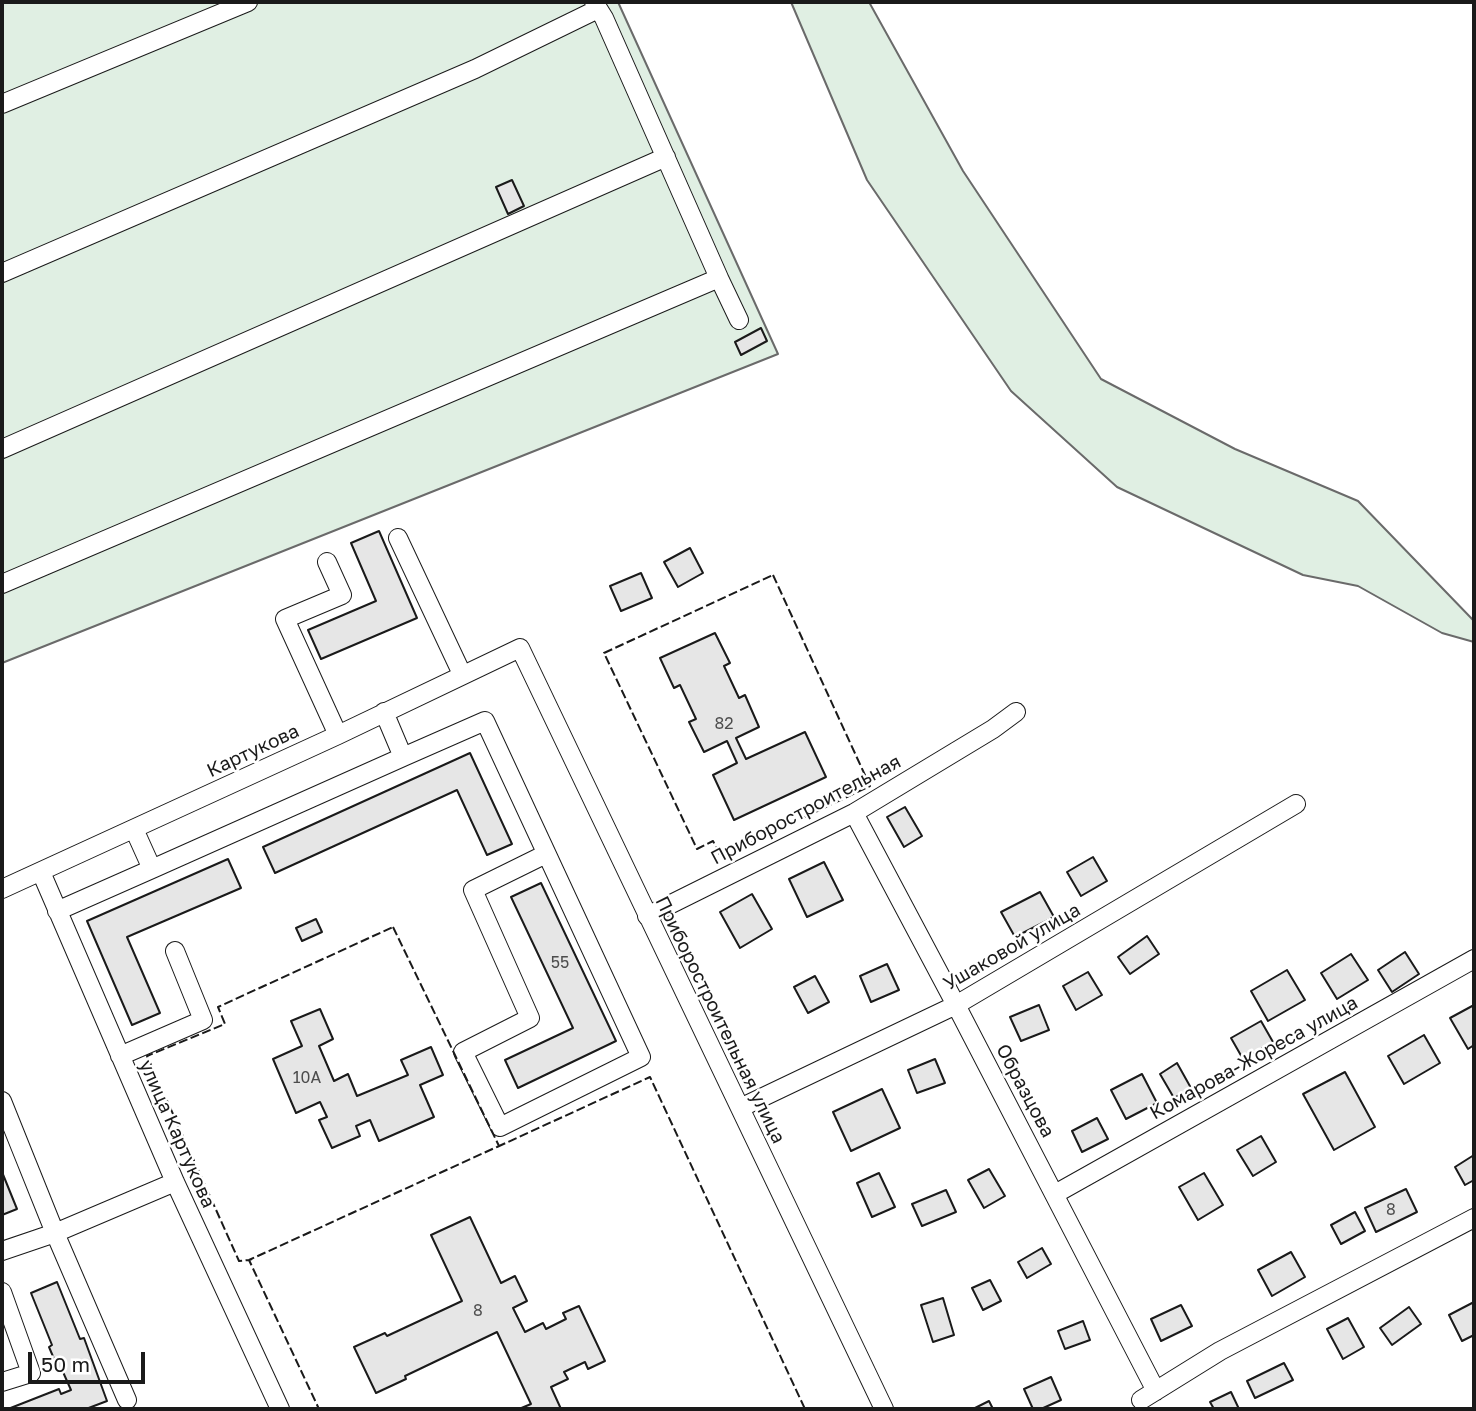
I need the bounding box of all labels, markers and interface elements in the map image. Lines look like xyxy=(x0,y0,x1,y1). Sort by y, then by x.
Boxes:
house number: 82 xyxy=(714,714,734,734)
street label: Картукова xyxy=(203,720,303,782)
street label: Приборостроительная xyxy=(707,750,905,870)
street label: Приборостроительная улица xyxy=(650,893,790,1147)
street label: Ушаковой улица xyxy=(940,899,1084,995)
house number: 55 xyxy=(551,953,569,973)
street label: Комарова-Жореса улица xyxy=(1146,991,1362,1125)
street label: Образцова xyxy=(991,1040,1059,1142)
street label: улица Картукова xyxy=(134,1057,220,1211)
house number: 10А xyxy=(293,1068,321,1088)
house number: 8 xyxy=(1386,1200,1396,1220)
house number: 8 xyxy=(473,1301,483,1321)
scale bar xyxy=(32,1338,149,1382)
text: 50 m xyxy=(41,1351,90,1377)

